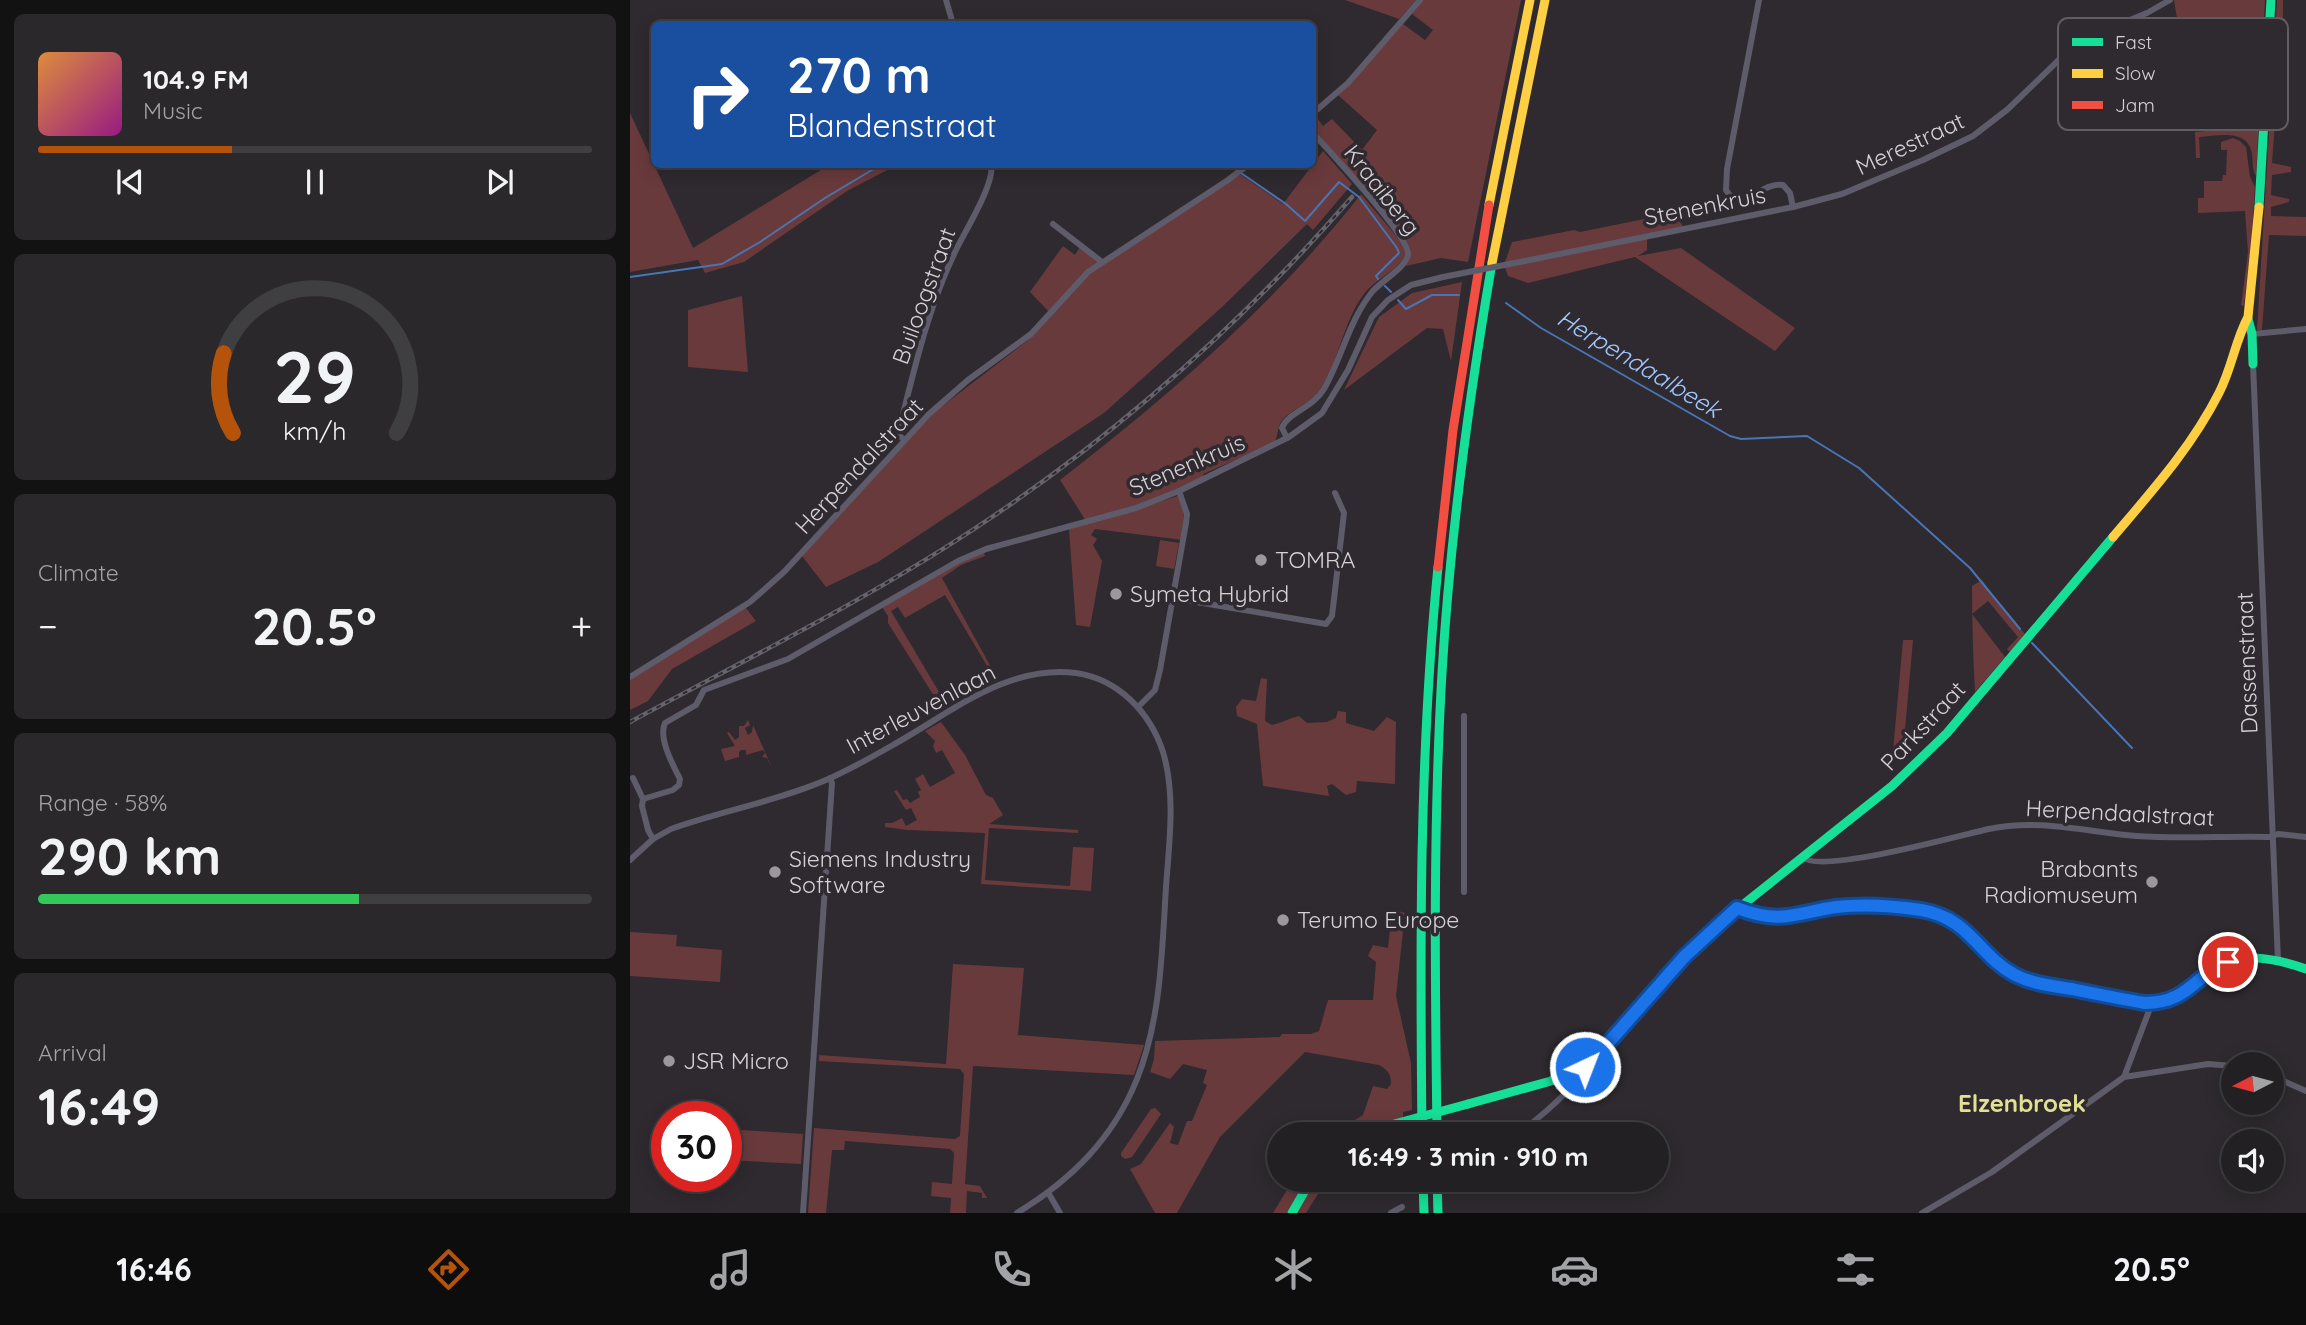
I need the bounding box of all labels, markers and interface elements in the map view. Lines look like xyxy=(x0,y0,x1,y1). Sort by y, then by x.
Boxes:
legend xyxy=(2058,18,2288,130)
text: Fast xyxy=(2115,30,2152,54)
text: 270 m xyxy=(787,44,931,105)
icon: right xyxy=(672,49,763,140)
text: Slow xyxy=(2115,61,2156,85)
text: 104.9 FM xyxy=(143,63,249,96)
text: Jam xyxy=(2115,93,2155,117)
text: Music xyxy=(143,96,203,125)
text: Blandenstraat xyxy=(787,105,997,145)
street label: Merestraat xyxy=(1851,106,1969,181)
street label: Kraaiberg xyxy=(1338,139,1427,241)
icon: previous xyxy=(111,163,149,201)
icon: pause xyxy=(296,163,334,201)
icon: next xyxy=(481,163,519,201)
street label: Stenenkruis xyxy=(1642,180,1768,231)
street label: Builoogstraat xyxy=(885,223,962,368)
water label: Herpendaalbeek xyxy=(1552,302,1729,425)
text: 29 xyxy=(274,330,356,421)
street label: Herpendalstraat xyxy=(788,392,929,539)
text: km/h xyxy=(283,414,347,445)
street label: Stenenkruis xyxy=(1124,427,1249,502)
place label: TOMRA xyxy=(1275,545,1355,574)
marker: TOMRA xyxy=(1253,552,1269,568)
text: Climate xyxy=(38,558,119,587)
place label: Symeta Hybrid xyxy=(1130,579,1289,608)
marker: Symeta Hybrid xyxy=(1108,586,1124,602)
street label: Dassenstraat xyxy=(2230,592,2263,734)
text: 20.5° xyxy=(252,593,377,658)
text: − xyxy=(38,602,58,650)
text: + xyxy=(571,602,592,650)
street label: Interleuvenlaan xyxy=(841,657,1000,760)
street label: Parkstraat xyxy=(1874,675,1971,776)
text: Range · 58% xyxy=(38,788,167,817)
street label: Herpendaalstraat xyxy=(2025,793,2215,832)
text: 290 km xyxy=(38,823,221,888)
place label: Siemens Industry Software xyxy=(789,844,971,899)
place label: Brabants Radiomuseum xyxy=(1984,854,2138,909)
marker: Siemens Industry Software xyxy=(767,864,783,880)
marker: Brabants Radiomuseum xyxy=(2144,874,2160,890)
place label: Terumo Europe xyxy=(1297,905,1459,934)
marker: Terumo Europe xyxy=(1275,912,1291,928)
pin xyxy=(2198,932,2258,992)
icon: arrive xyxy=(2209,943,2247,981)
position arrow xyxy=(1548,1030,1622,1104)
text: Arrival xyxy=(38,1038,107,1067)
place label: JSR Micro xyxy=(683,1046,789,1075)
north arrow xyxy=(2221,1052,2284,1115)
map controls xyxy=(2221,1052,2284,1192)
marker: JSR Micro xyxy=(661,1053,677,1069)
text: 16:49 xyxy=(38,1073,160,1138)
district label: Elzenbroek xyxy=(1958,1088,2086,1118)
speed limit sign: 30 xyxy=(651,1101,742,1192)
button: sound xyxy=(2221,1129,2284,1192)
text: 16:49 · 3 min · 910 m xyxy=(1348,1140,1588,1173)
icon: directions xyxy=(424,1245,473,1294)
icon: music xyxy=(706,1245,755,1294)
icon: phone xyxy=(987,1245,1036,1294)
icon: climate xyxy=(1269,1245,1318,1294)
icon: car xyxy=(1550,1245,1599,1294)
icon: filters xyxy=(1831,1245,1880,1294)
text: 16:46 xyxy=(116,1249,192,1289)
text: 20.5° xyxy=(2113,1249,2190,1289)

